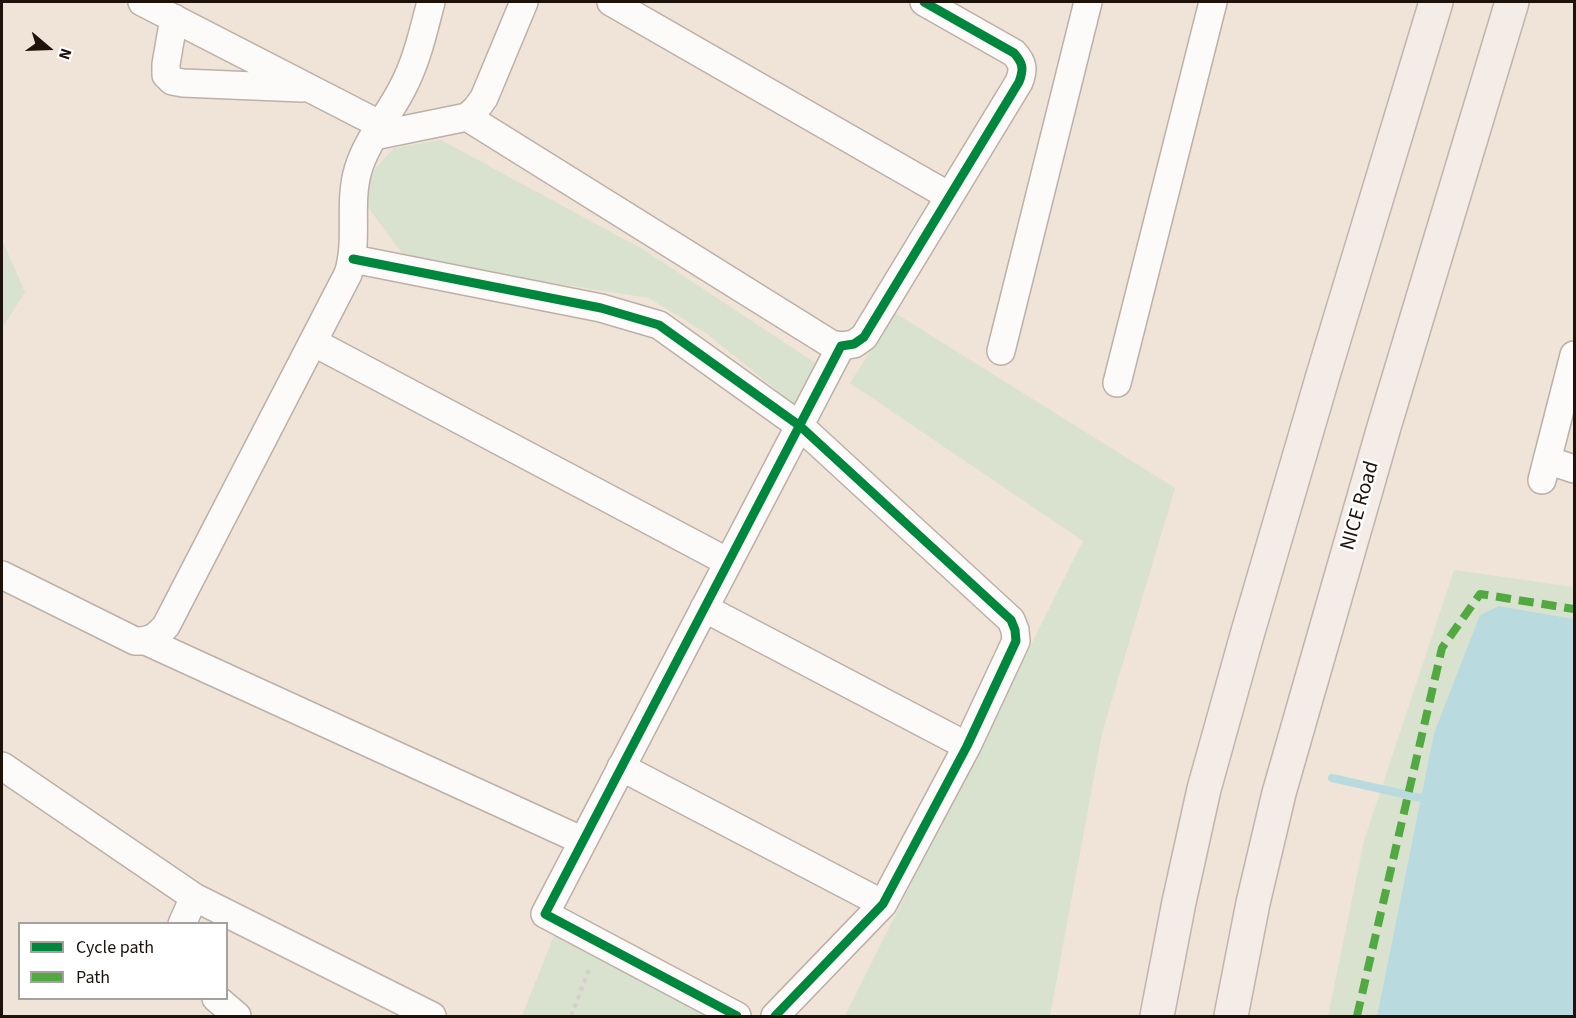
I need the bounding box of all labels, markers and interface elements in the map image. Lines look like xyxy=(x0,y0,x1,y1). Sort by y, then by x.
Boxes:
north arrow xyxy=(18,18,78,78)
text: N xyxy=(53,45,77,62)
street label: NICE Road xyxy=(1336,459,1386,553)
legend xyxy=(18,922,228,1000)
text: Cycle path xyxy=(76,935,154,960)
text: Path xyxy=(76,965,110,990)

